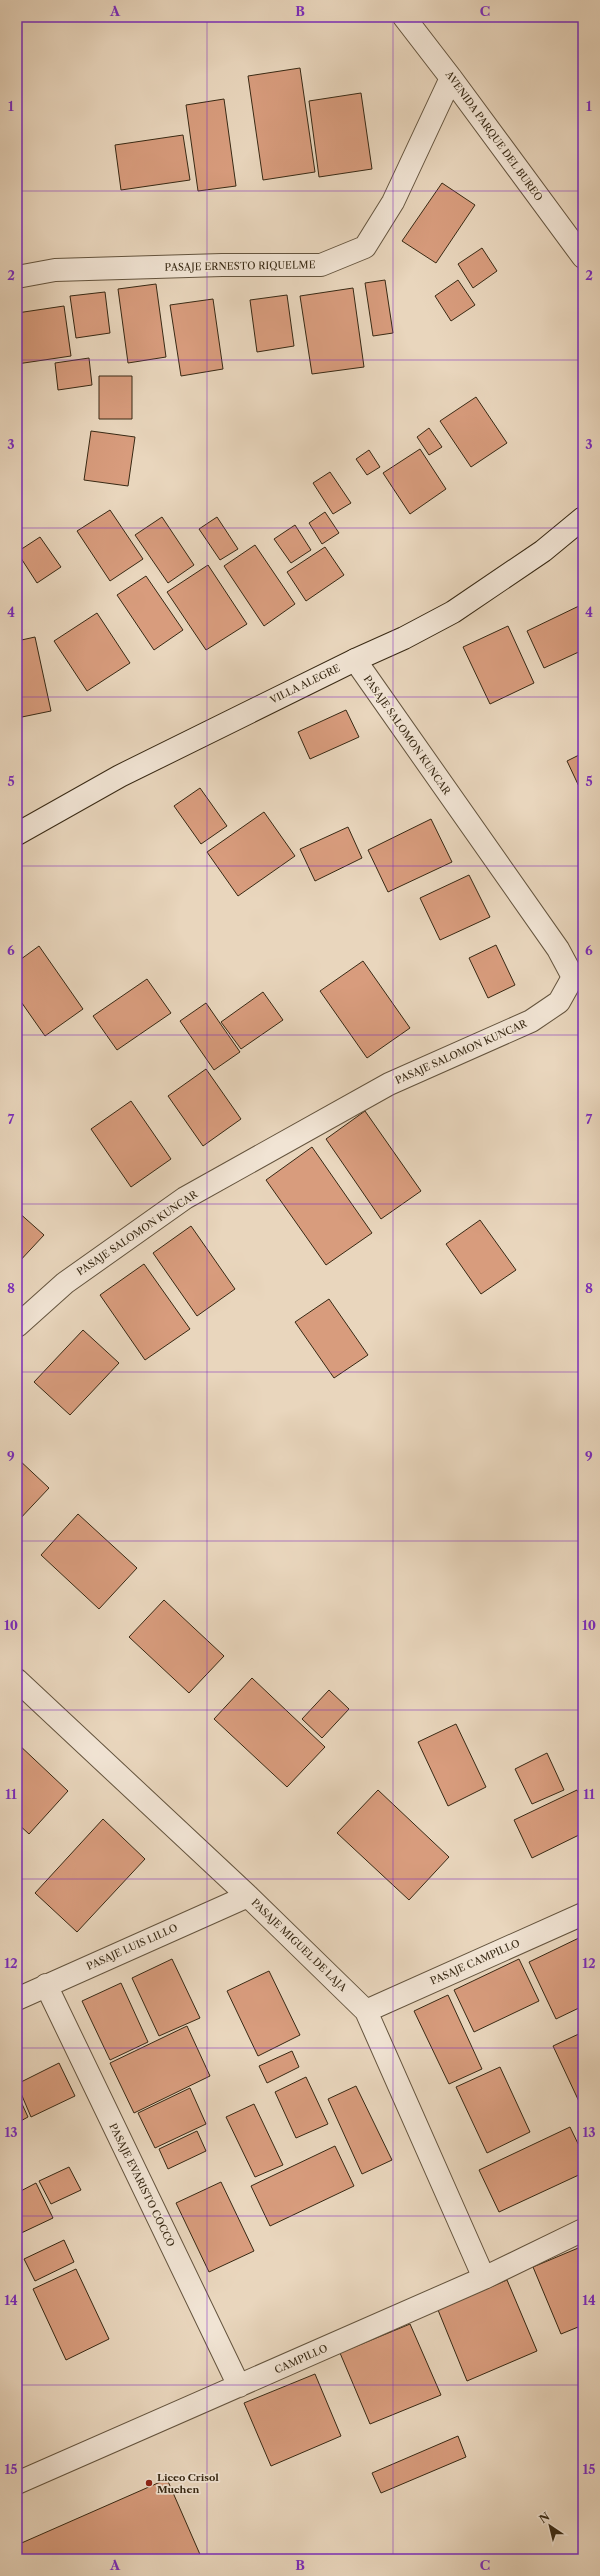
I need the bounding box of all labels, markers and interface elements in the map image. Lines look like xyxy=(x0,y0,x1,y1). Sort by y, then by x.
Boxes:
text: A xyxy=(109,3,121,19)
text: B xyxy=(295,3,305,19)
text: C xyxy=(480,3,490,19)
street label: AVENIDA PARQUE DEL BUREO xyxy=(442,68,546,204)
text: 1 xyxy=(8,98,14,114)
text: 1 xyxy=(586,98,592,114)
street label: PASAJE ERNESTO RIQUELME xyxy=(164,258,316,274)
text: 2 xyxy=(7,267,15,283)
text: 2 xyxy=(585,267,593,283)
text: 3 xyxy=(7,436,15,452)
text: 3 xyxy=(585,436,593,452)
text: 4 xyxy=(7,604,15,620)
text: 4 xyxy=(585,604,593,620)
street label: VILLA ALEGRE xyxy=(267,661,342,707)
street label: PASAJE SALOMON KUNCAR xyxy=(361,673,454,798)
text: 5 xyxy=(7,773,15,789)
text: 5 xyxy=(585,773,593,789)
text: 6 xyxy=(7,942,15,958)
text: 6 xyxy=(585,942,593,958)
street label: PASAJE SALOMON KUNCAR xyxy=(393,1017,530,1087)
text: 7 xyxy=(8,1111,15,1127)
text: 7 xyxy=(586,1111,593,1127)
street label: PASAJE SALOMON KUNCAR xyxy=(74,1187,200,1278)
text: 8 xyxy=(7,1280,15,1296)
text: 8 xyxy=(585,1280,593,1296)
text: 9 xyxy=(7,1448,15,1464)
text: 9 xyxy=(585,1448,593,1464)
text: 10 xyxy=(4,1617,18,1633)
text: 10 xyxy=(582,1617,596,1633)
text: 11 xyxy=(5,1786,17,1802)
text: 11 xyxy=(583,1786,595,1802)
street label: PASAJE MIGUEL DE LAJA xyxy=(249,1896,350,1994)
street label: PASAJE LUIS LILLO xyxy=(85,1921,179,1973)
street label: PASAJE CAMPILLO xyxy=(428,1936,522,1988)
text: 12 xyxy=(4,1955,18,1971)
text: 12 xyxy=(582,1955,596,1971)
street label: PASAJE EVARISTO COCCO xyxy=(106,2121,178,2249)
text: 13 xyxy=(4,2124,18,2140)
text: 13 xyxy=(582,2124,596,2140)
text: 14 xyxy=(4,2292,18,2308)
text: 14 xyxy=(582,2292,596,2308)
street label: CAMPILLO xyxy=(272,2341,330,2377)
text: 15 xyxy=(4,2461,18,2477)
text: 15 xyxy=(582,2461,596,2477)
place label: Liceo Crisol Muchen xyxy=(157,2471,219,2496)
marker: Liceo Crisol Muchen xyxy=(144,2478,154,2488)
north arrow xyxy=(530,2506,570,2546)
text: N xyxy=(536,2509,553,2526)
text: A xyxy=(109,2557,121,2573)
text: B xyxy=(295,2557,305,2573)
text: C xyxy=(480,2557,490,2573)

